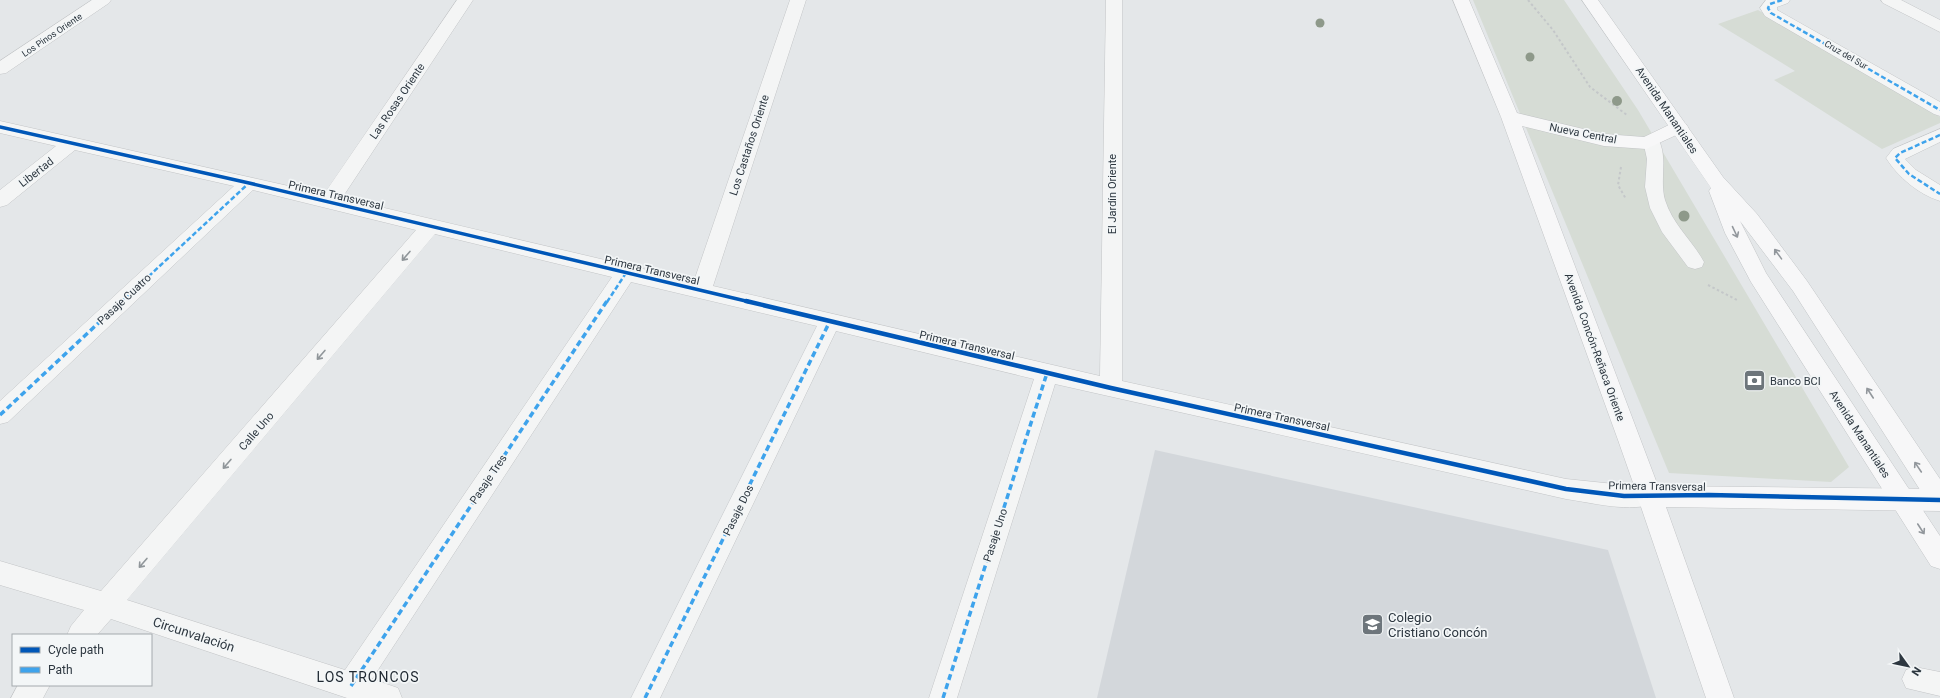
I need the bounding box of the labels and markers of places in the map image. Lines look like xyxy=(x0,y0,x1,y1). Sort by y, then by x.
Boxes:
bank icon: Banco BCI xyxy=(1741,368,1767,394)
place label: Banco BCI xyxy=(1770,375,1821,388)
place label: Colegio Cristiano Concón xyxy=(1388,610,1488,640)
school or university icon: Colegio Cristiano Concón xyxy=(1360,611,1386,637)

